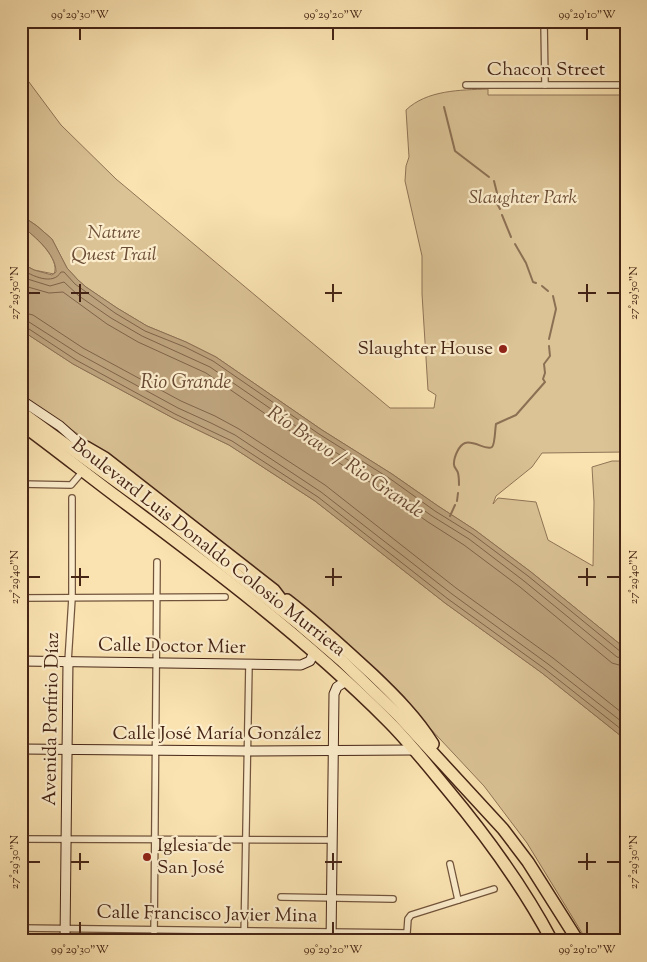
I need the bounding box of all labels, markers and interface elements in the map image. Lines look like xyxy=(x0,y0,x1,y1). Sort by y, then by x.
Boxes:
text: 99°29'30"W xyxy=(51,6,110,24)
text: 99°29'20"W xyxy=(304,6,363,24)
text: 99°29'10"W xyxy=(558,6,616,24)
street label: Chacon Street xyxy=(487,57,606,84)
park label: Slaughter Park xyxy=(469,185,578,212)
park label: Nature Quest Trail xyxy=(71,220,157,269)
text: 27°29'50"N xyxy=(6,266,24,320)
text: 27°29'50"N xyxy=(625,266,643,320)
place label: Slaughter House xyxy=(357,336,493,363)
marker: Slaughter House xyxy=(497,343,509,355)
water label: Rio Grande xyxy=(141,369,231,398)
water label: Río Bravo / Rio Grande xyxy=(260,399,430,527)
street label: Boulevard Luis Donaldo Colosio Murrieta xyxy=(65,432,351,664)
text: 27°29'40"N xyxy=(6,549,24,604)
text: 27°29'40"N xyxy=(625,549,643,604)
street label: Avenida Porfirio Díaz xyxy=(37,632,67,806)
street label: Calle Doctor Mier xyxy=(98,632,246,662)
street label: Calle José María González xyxy=(113,721,321,748)
place label: Iglesia de San José xyxy=(157,833,232,882)
text: 27°29'30"N xyxy=(6,834,24,889)
text: 27°29'30"N xyxy=(625,834,643,889)
marker: Iglesia de San José xyxy=(141,851,153,863)
street label: Calle Francisco Javier Mina xyxy=(96,900,318,930)
text: 99°29'30"W xyxy=(51,941,110,959)
text: 99°29'20"W xyxy=(304,941,363,959)
text: 99°29'10"W xyxy=(558,941,616,959)

